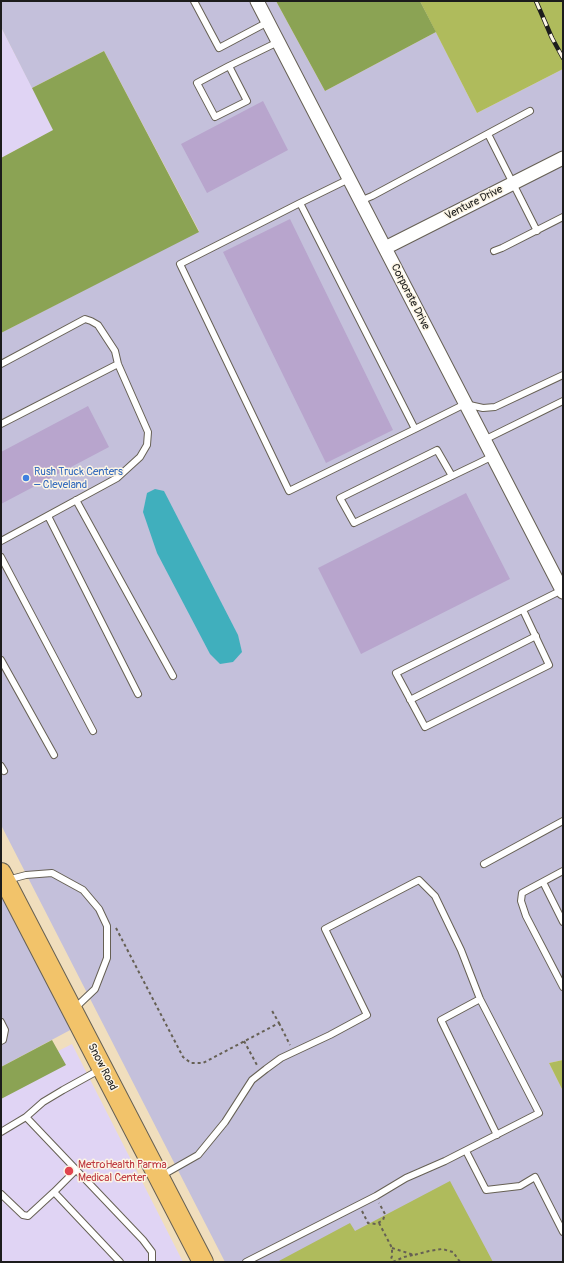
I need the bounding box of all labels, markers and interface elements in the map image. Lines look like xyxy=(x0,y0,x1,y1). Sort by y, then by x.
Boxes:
street label: Venture Drive xyxy=(443,183,505,223)
street label: Corporate Drive xyxy=(388,262,432,332)
place label: Rush Truck Centers – Cleveland xyxy=(34,465,123,491)
marker: Rush Truck Centers – Cleveland xyxy=(21,473,31,483)
street label: Snow Road xyxy=(84,1041,120,1093)
place label: MetroHealth Parma Medical Center xyxy=(78,1158,167,1184)
marker: MetroHealth Parma Medical Center xyxy=(63,1165,75,1177)

